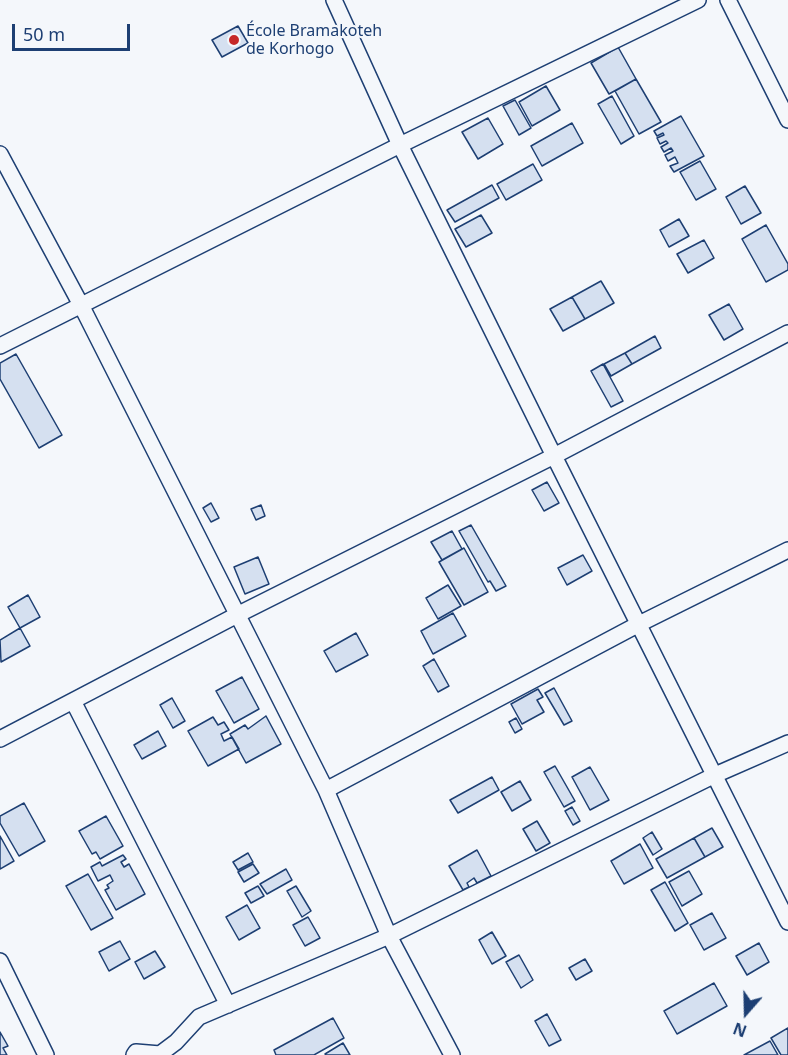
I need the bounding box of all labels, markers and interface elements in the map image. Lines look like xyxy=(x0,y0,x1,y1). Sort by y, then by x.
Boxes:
scale bar xyxy=(15,12,134,50)
place label: École Bramakoteh de Korhogo xyxy=(246,21,382,59)
text: 50 m xyxy=(23,22,65,46)
marker: École Bramakoteh de Korhogo xyxy=(227,33,241,47)
north arrow xyxy=(716,983,776,1043)
text: N xyxy=(730,1017,750,1042)

